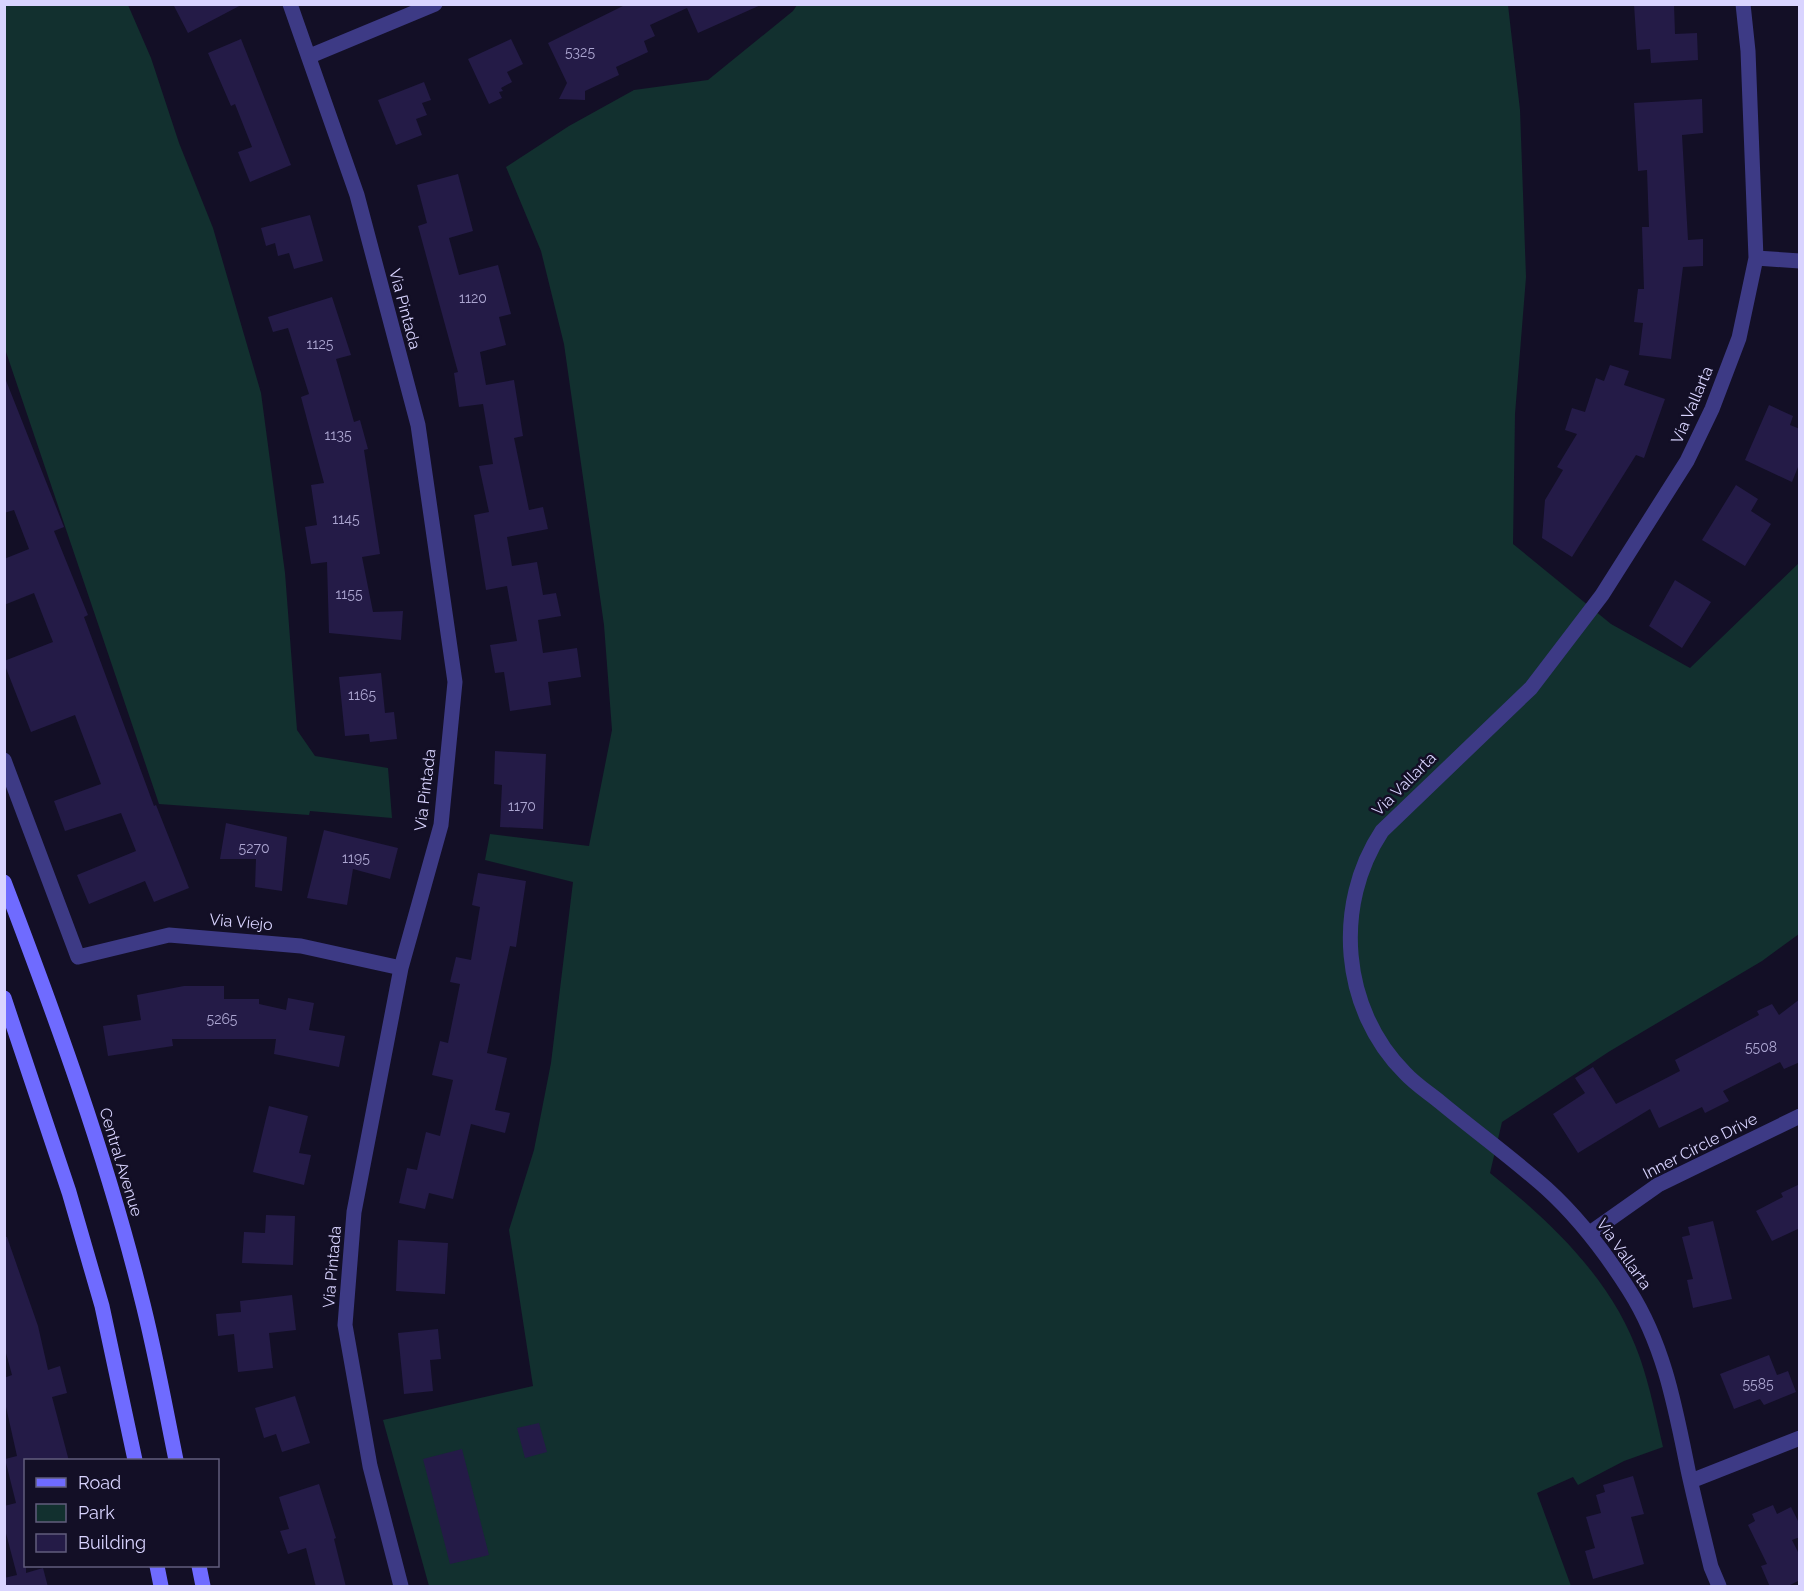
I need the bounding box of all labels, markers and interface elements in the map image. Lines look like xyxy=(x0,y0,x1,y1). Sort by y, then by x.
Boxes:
house number: 5325 xyxy=(565,44,595,60)
street label: Via Pintada xyxy=(385,267,425,351)
house number: 1120 xyxy=(459,290,487,306)
house number: 1125 xyxy=(307,336,334,352)
street label: Via Vallarta xyxy=(1667,363,1717,447)
house number: 1135 xyxy=(324,427,352,443)
house number: 1145 xyxy=(332,511,360,527)
house number: 1155 xyxy=(335,586,363,602)
house number: 1165 xyxy=(348,687,376,703)
street label: Via Pintada xyxy=(411,748,439,832)
street label: Via Vallarta xyxy=(1368,748,1440,820)
house number: 1170 xyxy=(508,798,536,814)
house number: 5270 xyxy=(239,840,269,856)
house number: 1195 xyxy=(342,850,370,866)
street label: Via Viejo xyxy=(209,910,273,934)
house number: 5265 xyxy=(207,1011,238,1027)
house number: 5508 xyxy=(1745,1039,1777,1055)
street label: Central Avenue xyxy=(95,1105,147,1219)
street label: Inner Circle Drive xyxy=(1640,1109,1760,1183)
street label: Via Vallarta xyxy=(1593,1215,1655,1293)
street label: Via Pintada xyxy=(319,1225,345,1309)
house number: 5585 xyxy=(1742,1376,1774,1392)
legend xyxy=(24,1459,219,1567)
text: Road xyxy=(78,1472,121,1493)
text: Park xyxy=(78,1502,115,1523)
text: Building xyxy=(78,1532,146,1553)

